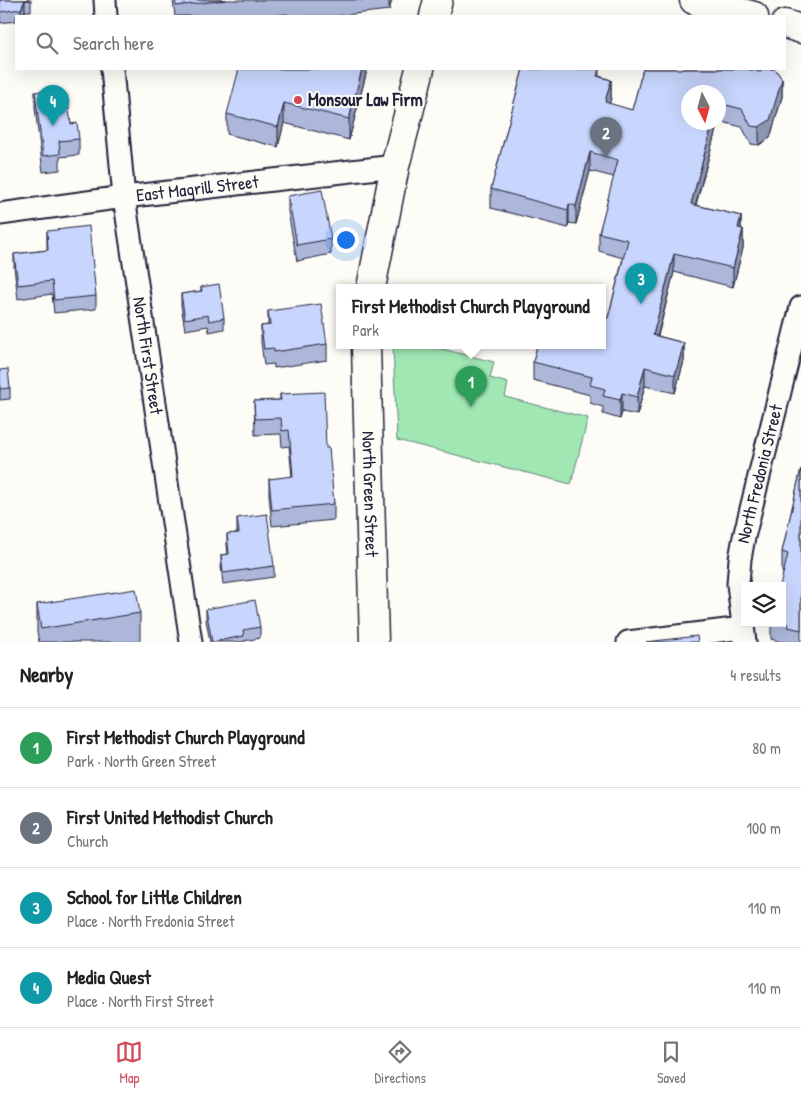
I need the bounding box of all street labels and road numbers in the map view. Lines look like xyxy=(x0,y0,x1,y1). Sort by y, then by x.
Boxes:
street label: East Magrill Street xyxy=(135,169,261,208)
street label: North First Street xyxy=(127,295,170,417)
street label: North Fredonia Street xyxy=(730,401,789,545)
street label: North Green Street xyxy=(356,431,385,558)

